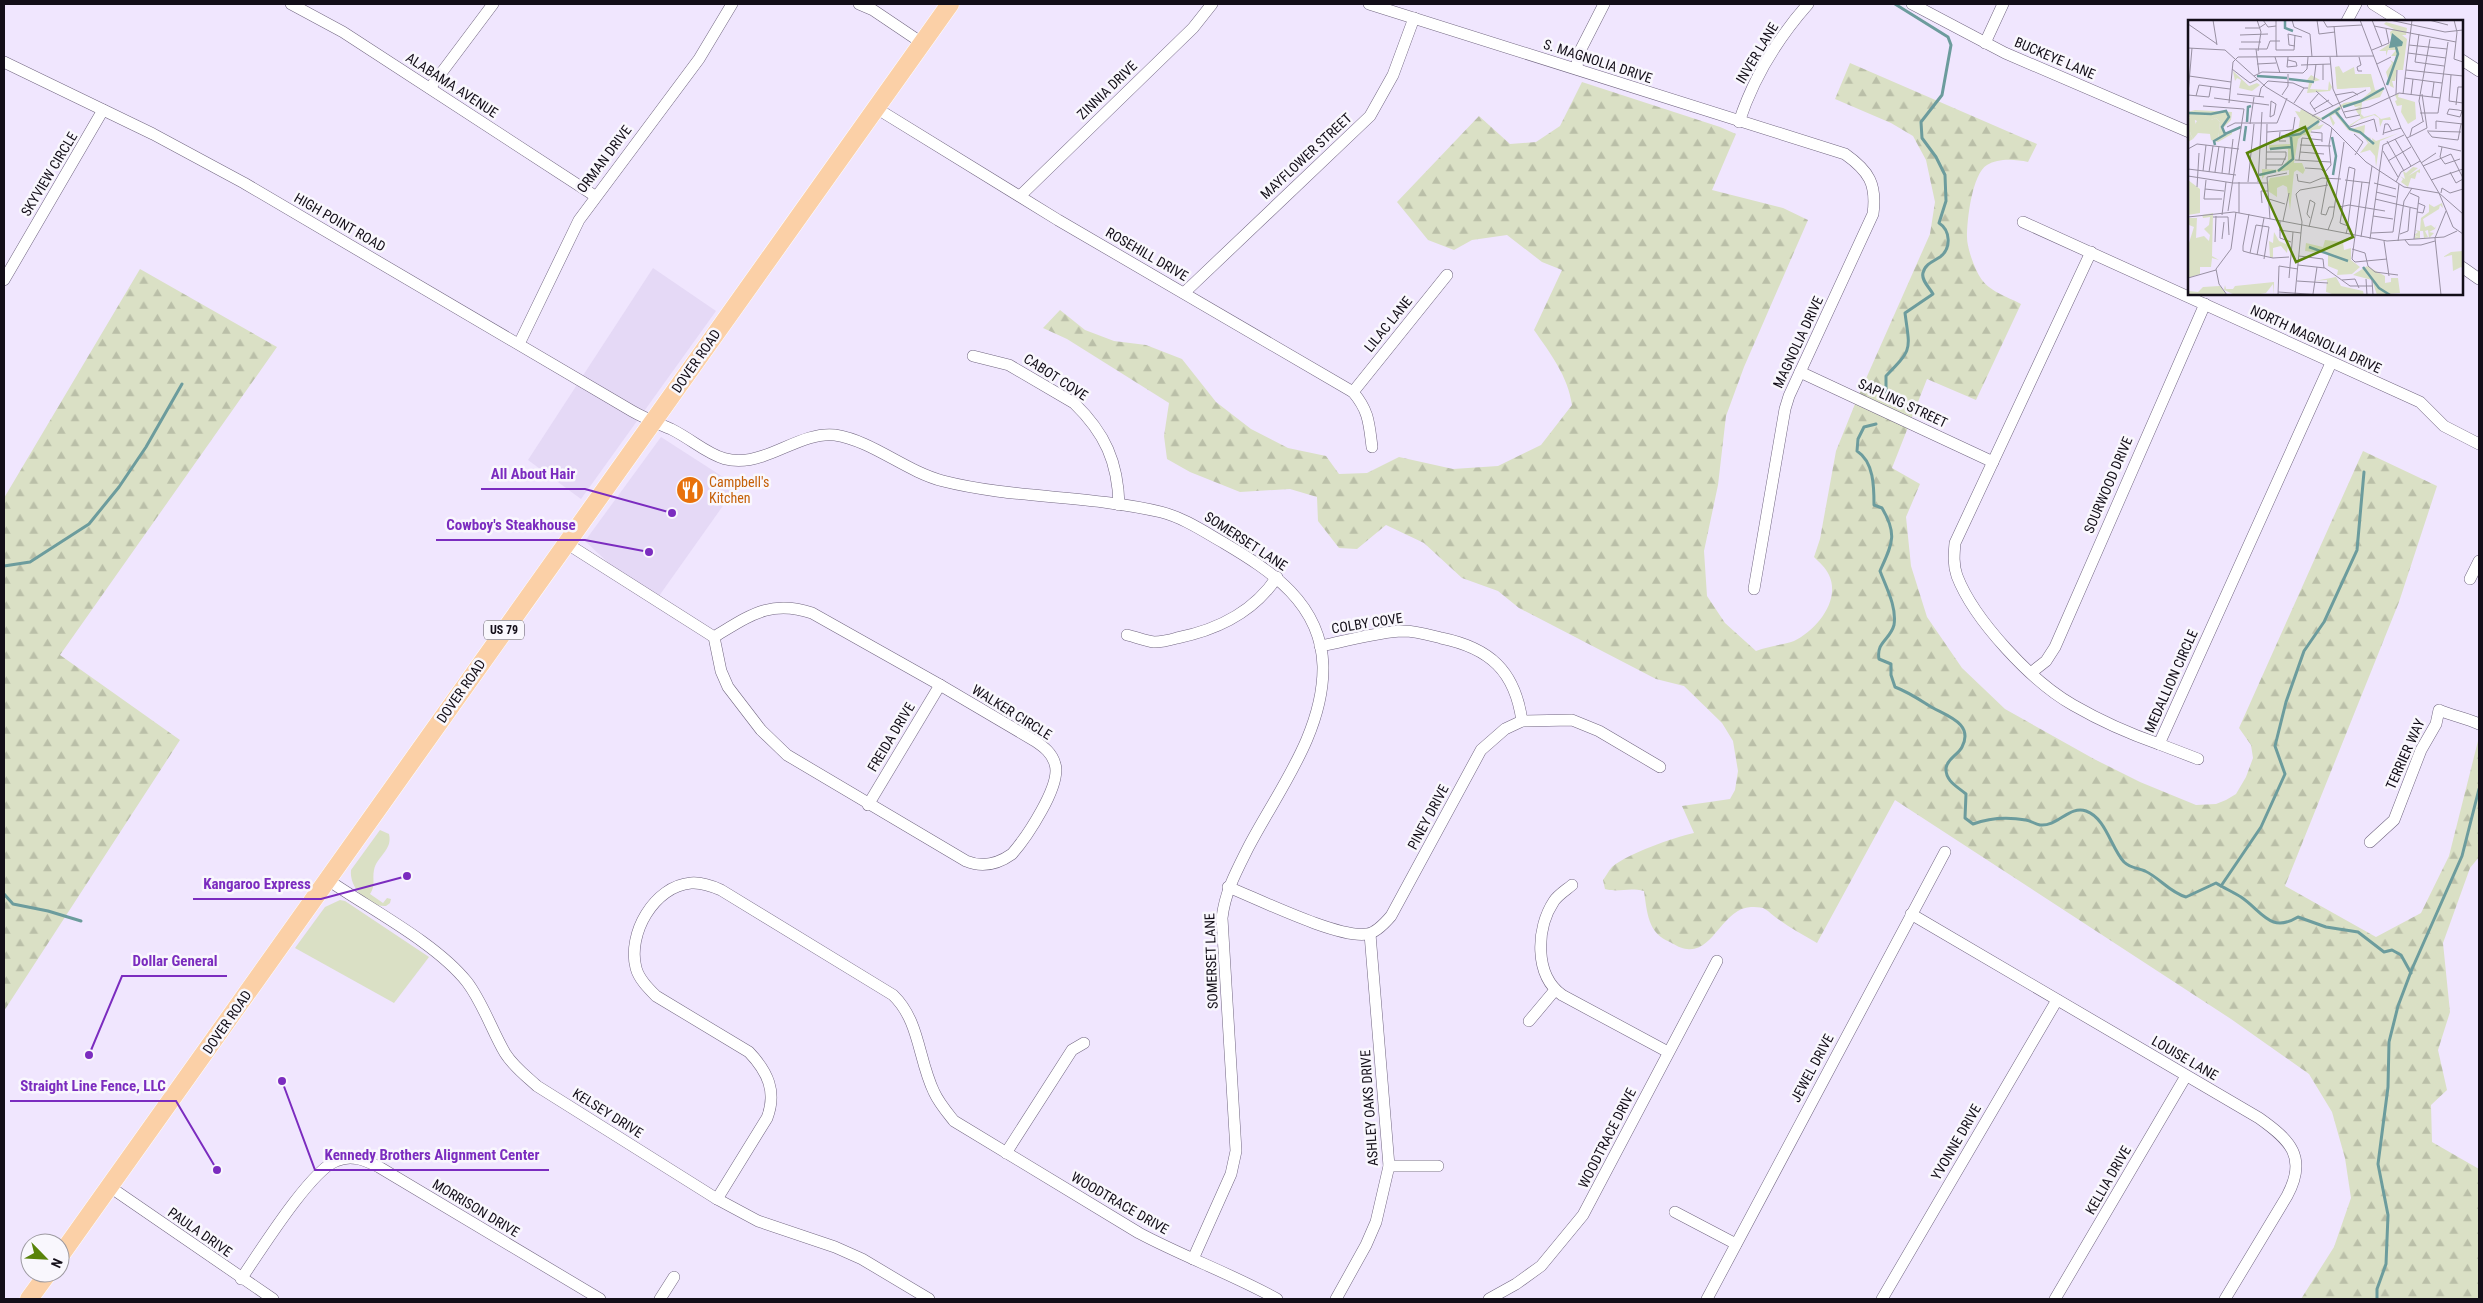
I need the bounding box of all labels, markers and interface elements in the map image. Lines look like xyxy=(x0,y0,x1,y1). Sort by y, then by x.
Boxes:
street label: INVER LANE xyxy=(1733,20,1781,86)
inset map xyxy=(2188,20,2463,295)
street label: BUCKEYE LANE xyxy=(2012,34,2098,82)
street label: S. MAGNOLIA DRIVE xyxy=(1542,36,1654,86)
street label: ALABAMA AVENUE xyxy=(403,49,501,121)
street label: ZINNIA DRIVE xyxy=(1074,58,1140,122)
street label: MAYFLOWER STREET xyxy=(1257,110,1355,202)
street label: ORMAN DRIVE xyxy=(573,122,635,196)
street label: SKYVIEW CIRCLE xyxy=(18,129,80,219)
street label: HIGH POINT ROAD xyxy=(292,189,388,255)
street label: ROSEHILL DRIVE xyxy=(1103,224,1191,284)
street label: LILAC LANE xyxy=(1361,293,1415,355)
street label: MAGNOLIA DRIVE xyxy=(1770,294,1826,390)
street label: NORTH MAGNOLIA DRIVE xyxy=(2248,302,2384,376)
street label: DOVER ROAD xyxy=(668,326,724,396)
street label: CABOT COVE xyxy=(1021,350,1091,404)
street label: SAPLING STREET xyxy=(1856,375,1950,431)
street label: SOURWOOD DRIVE xyxy=(2080,434,2136,536)
callout: All About Hair xyxy=(481,459,585,489)
text: All About Hair xyxy=(491,465,575,483)
place label: Campbell's Kitchen xyxy=(709,474,769,506)
restaurant icon: Campbell's Kitchen xyxy=(675,475,705,505)
street label: SOMERSET LANE xyxy=(1202,508,1291,574)
callout: Cowboy's Steakhouse xyxy=(436,510,585,540)
text: Cowboy's Steakhouse xyxy=(446,516,576,534)
street label: COLBY COVE xyxy=(1330,609,1404,637)
road number: US 79 xyxy=(484,620,524,640)
street label: MEDALLION CIRCLE xyxy=(2141,627,2201,735)
street label: DOVER ROAD xyxy=(433,656,489,726)
street label: WALKER CIRCLE xyxy=(969,681,1055,743)
street label: FREIDA DRIVE xyxy=(864,700,918,774)
street label: TERRIER WAY xyxy=(2382,716,2428,792)
street label: PINEY DRIVE xyxy=(1404,782,1452,852)
callout: Kangaroo Express xyxy=(193,869,321,899)
text: Kangaroo Express xyxy=(203,875,311,893)
street label: SOMERSET LANE xyxy=(1201,913,1221,1009)
callout: Dollar General xyxy=(122,946,227,976)
text: Dollar General xyxy=(132,952,218,970)
street label: DOVER ROAD xyxy=(199,987,255,1057)
street label: JEWEL DRIVE xyxy=(1787,1031,1837,1105)
street label: LOUISE LANE xyxy=(2149,1033,2221,1083)
street label: ASHLEY OAKS DRIVE xyxy=(1357,1049,1381,1167)
callout: Straight Line Fence, LLC xyxy=(10,1071,176,1101)
text: Straight Line Fence, LLC xyxy=(20,1077,166,1095)
street label: KELSEY DRIVE xyxy=(570,1085,646,1141)
street label: WOODTRACE DRIVE xyxy=(1575,1085,1639,1191)
street label: YVONNE DRIVE xyxy=(1928,1101,1984,1183)
callout: Kennedy Brothers Alignment Center xyxy=(315,1140,549,1170)
street label: KELLIA DRIVE xyxy=(2082,1143,2134,1217)
text: Kennedy Brothers Alignment Center xyxy=(325,1146,539,1164)
street label: WOODTRACE DRIVE xyxy=(1068,1169,1172,1237)
street label: MORRISON DRIVE xyxy=(430,1176,522,1240)
street label: PAULA DRIVE xyxy=(165,1204,235,1260)
north arrow xyxy=(20,1233,70,1283)
text: N xyxy=(48,1256,66,1270)

